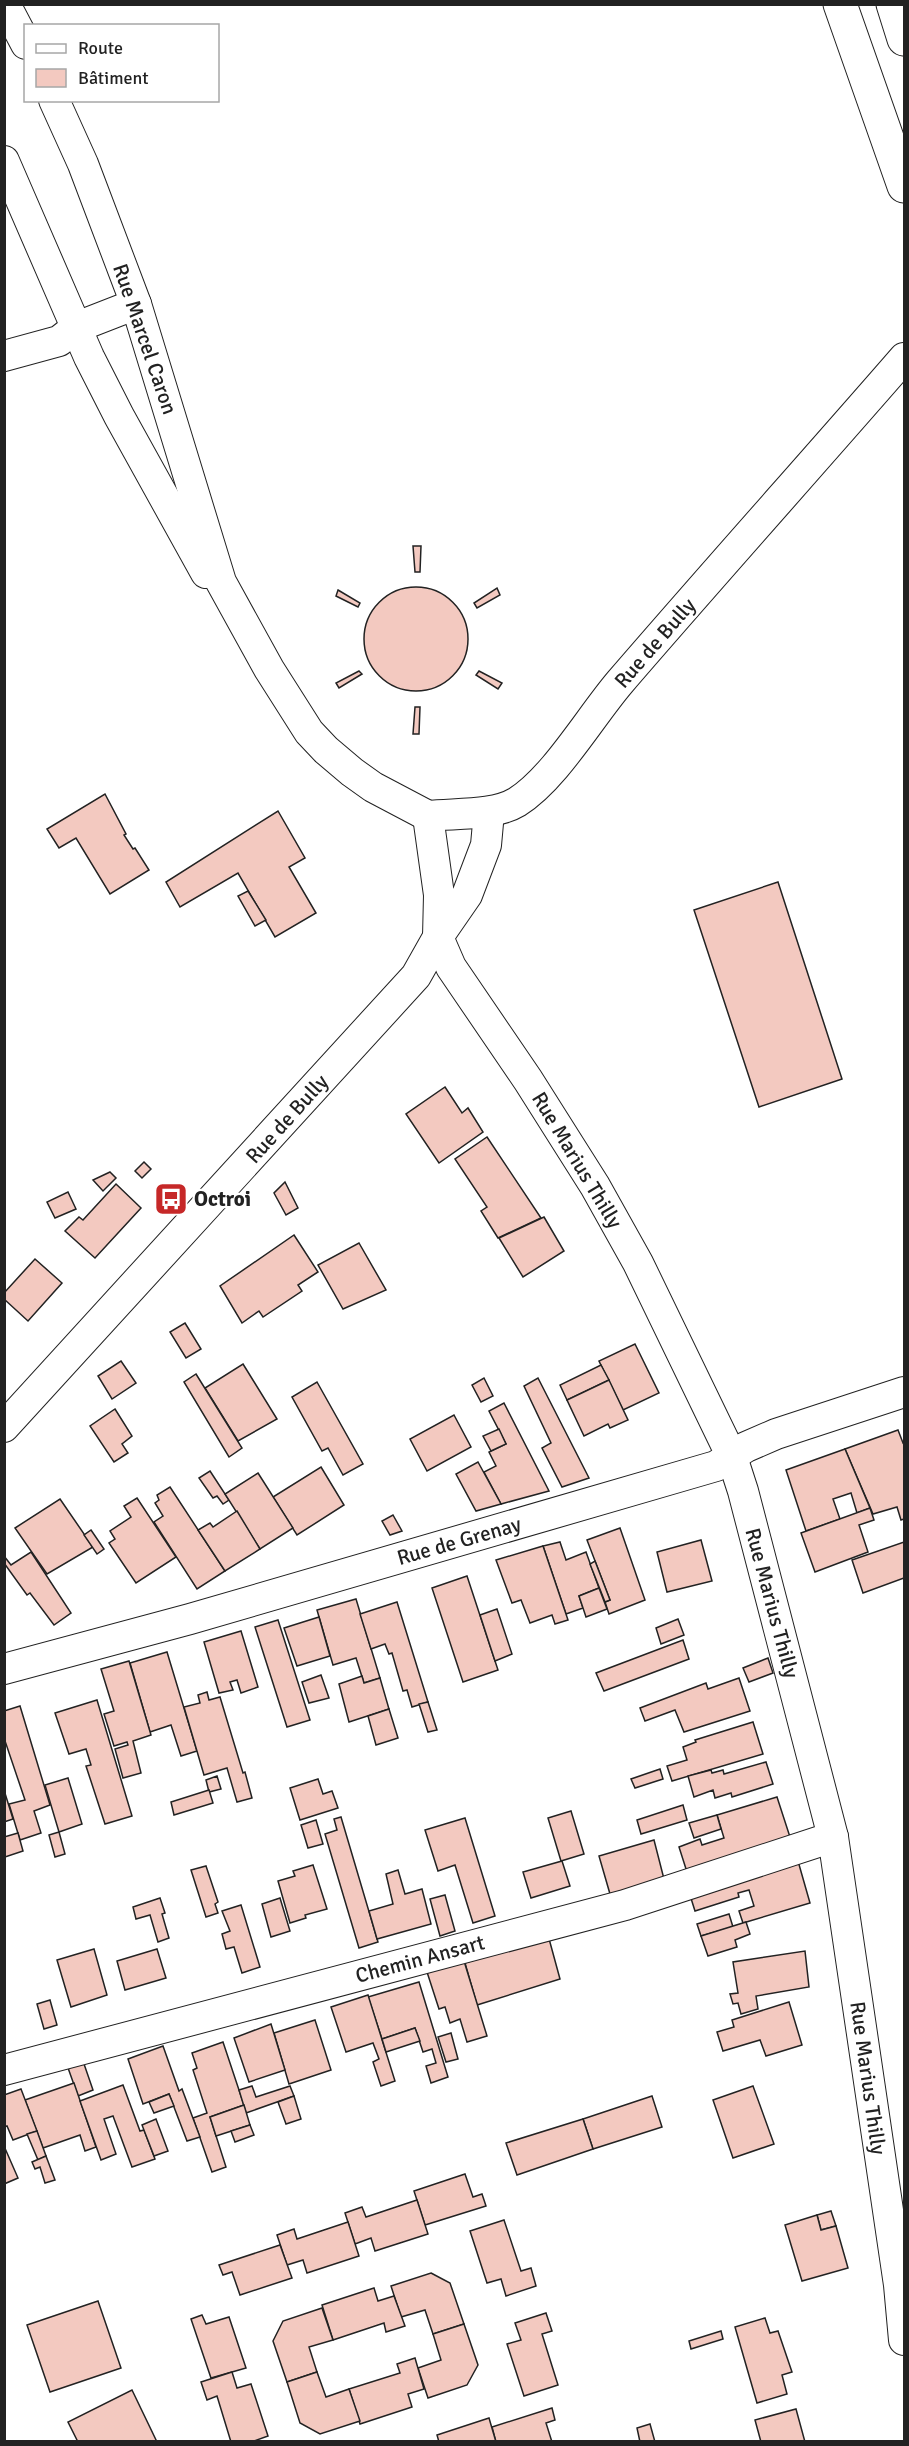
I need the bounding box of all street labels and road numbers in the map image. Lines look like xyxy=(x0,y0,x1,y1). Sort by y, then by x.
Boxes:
street label: Rue Marcel Caron xyxy=(107,260,183,418)
street label: Rue de Bully xyxy=(609,593,701,693)
street label: Rue de Bully xyxy=(240,1069,334,1169)
street label: Rue Marius Thilly xyxy=(526,1087,628,1233)
street label: Rue de Grenay xyxy=(394,1511,524,1571)
street label: Rue Marius Thilly xyxy=(739,1525,805,1681)
street label: Chemin Ansart xyxy=(353,1929,487,1989)
street label: Rue Marius Thilly xyxy=(844,2000,892,2156)

